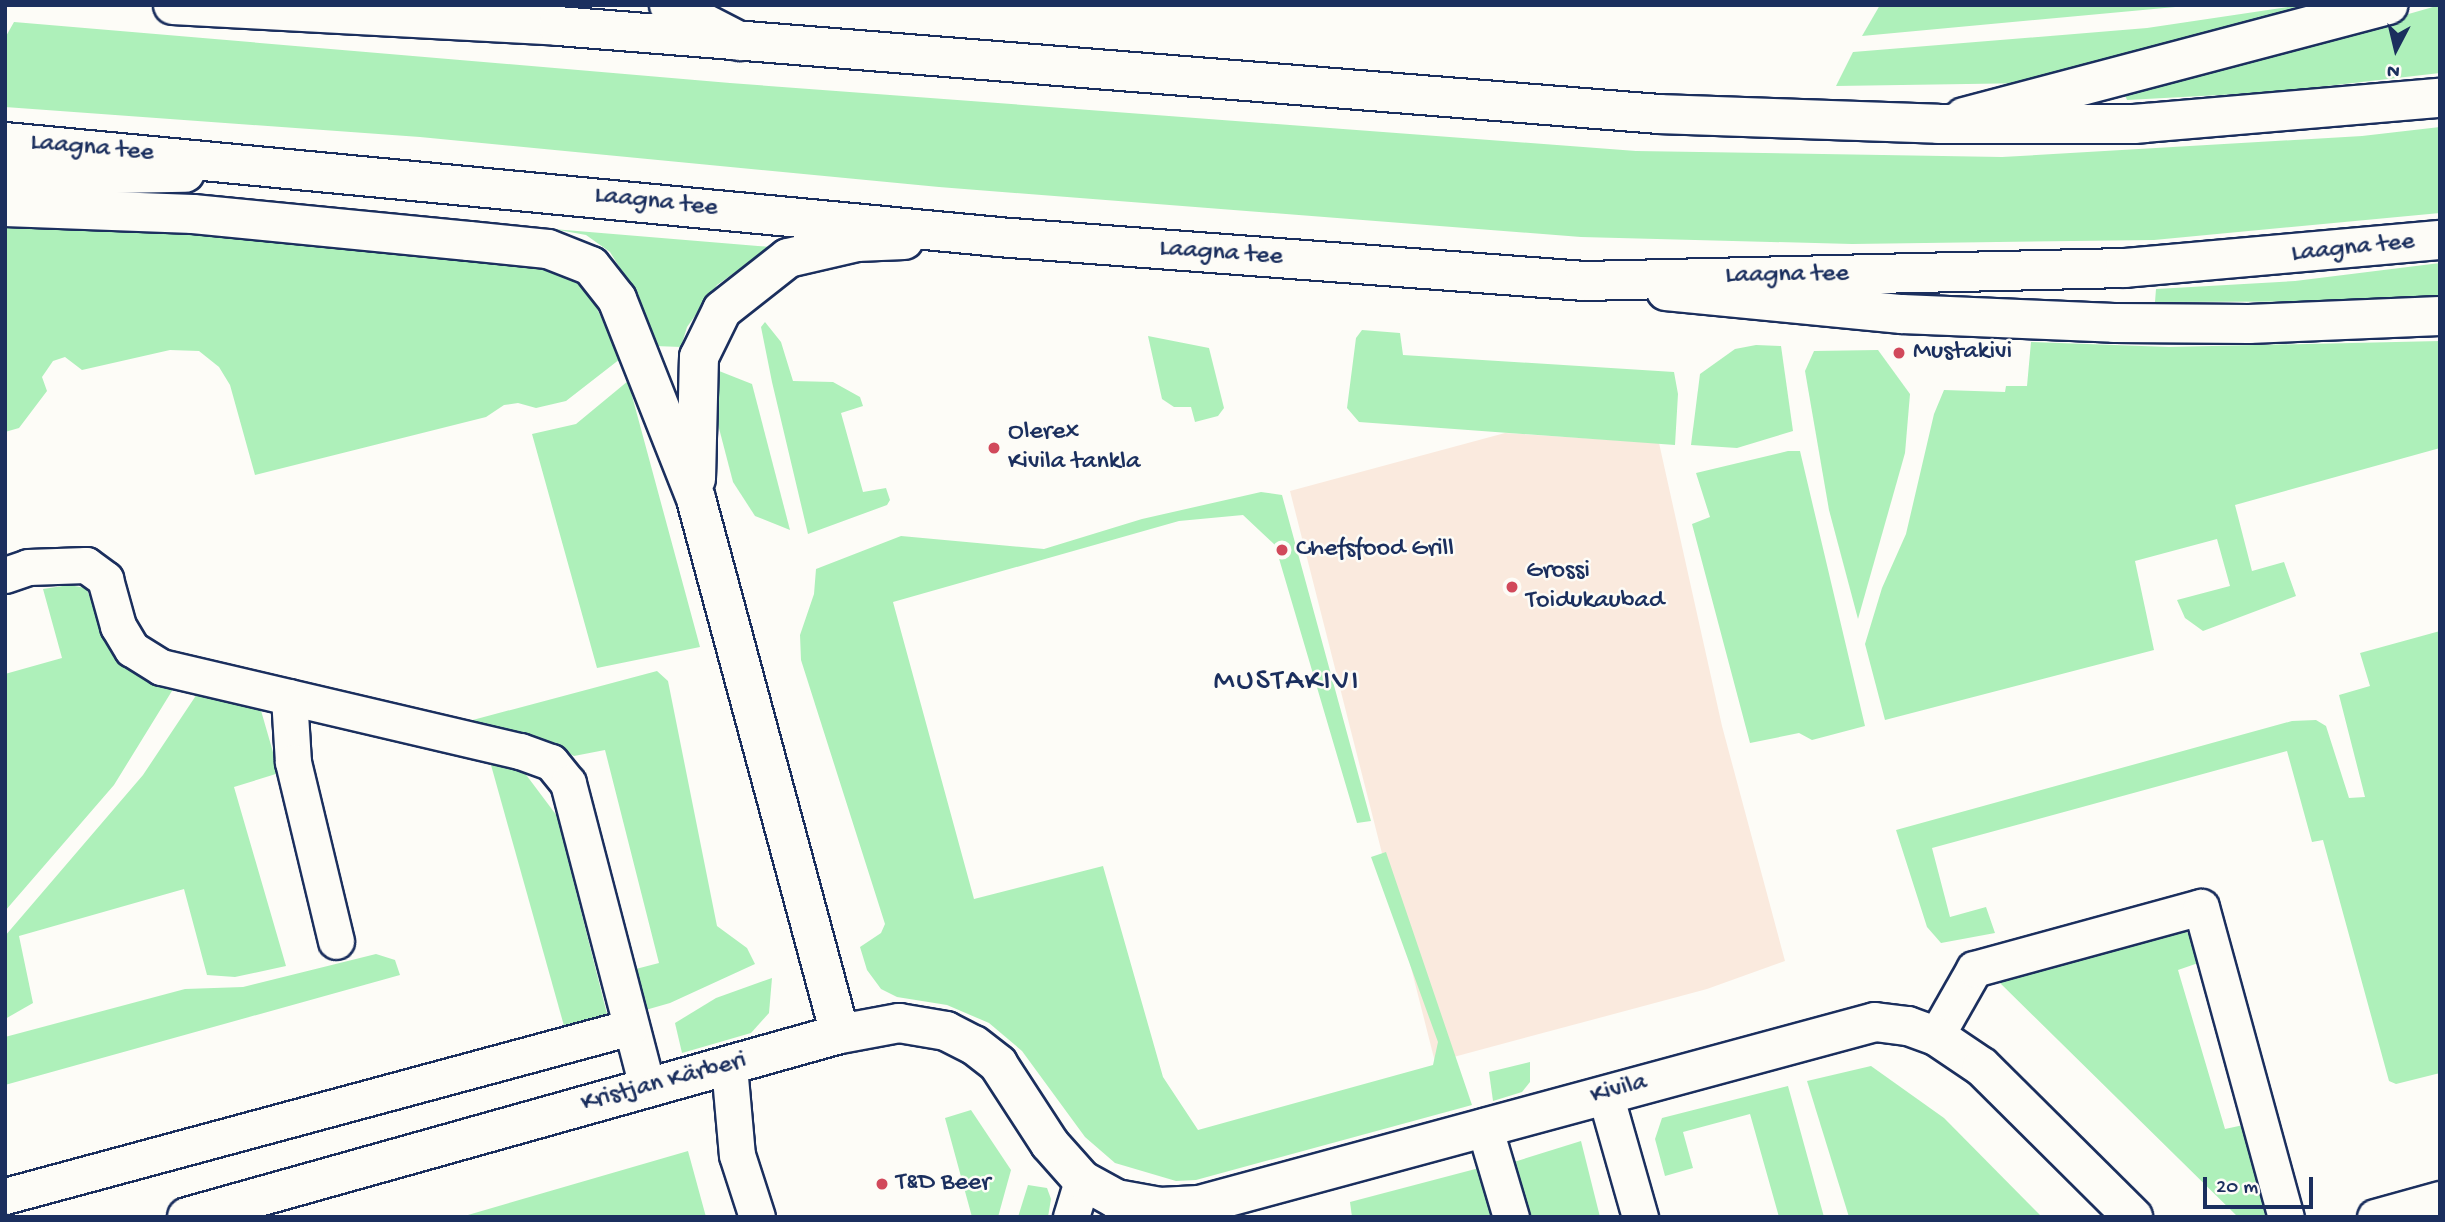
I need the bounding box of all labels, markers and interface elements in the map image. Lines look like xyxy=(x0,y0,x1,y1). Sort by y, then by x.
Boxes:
north arrow xyxy=(2361,14,2431,84)
text: N xyxy=(2386,58,2401,83)
street label: Laagna tee xyxy=(29,128,155,170)
street label: Laagna tee xyxy=(593,181,719,225)
street label: Laagna tee xyxy=(2290,227,2416,271)
street label: Laagna tee xyxy=(1158,234,1284,274)
street label: Laagna tee xyxy=(1725,259,1849,293)
place label: Mustakivi xyxy=(1913,337,2012,369)
marker: Mustakivi xyxy=(1891,345,1907,361)
place label: Olerex Kivila tankla xyxy=(1008,417,1141,478)
marker: Olerex Kivila tankla xyxy=(986,440,1002,456)
place label: Chefsfood Grill xyxy=(1296,534,1454,566)
marker: Chefsfood Grill xyxy=(1274,542,1290,558)
place label: Grossi Toidukaubad xyxy=(1526,556,1664,618)
marker: Grossi Toidukaubad xyxy=(1504,579,1520,595)
district label: MUSTAKIVI xyxy=(1215,665,1359,701)
street label: Kristjan Kärberi xyxy=(578,1046,750,1120)
street label: Kivila xyxy=(1587,1068,1651,1112)
scale bar xyxy=(2207,1162,2317,1206)
place label: T&D Beer xyxy=(896,1168,990,1200)
marker: T&D Beer xyxy=(874,1176,890,1192)
text: 20 m xyxy=(2216,1176,2258,1201)

